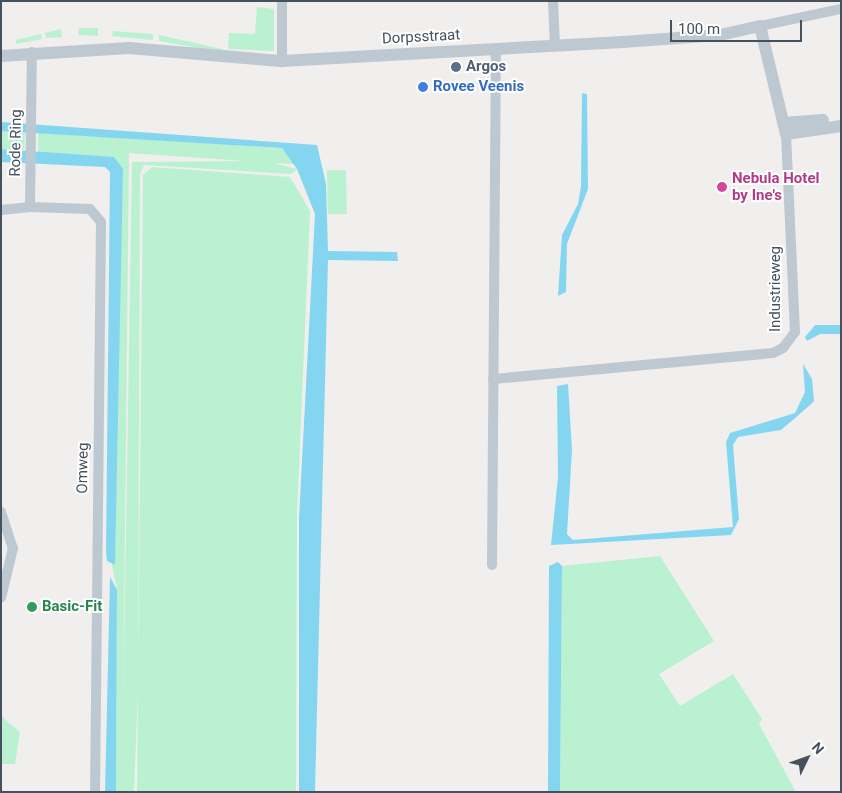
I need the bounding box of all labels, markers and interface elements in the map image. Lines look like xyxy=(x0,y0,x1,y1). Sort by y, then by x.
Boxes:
scale bar xyxy=(672,10,804,42)
text: 100 m xyxy=(678,20,720,38)
street label: Dorpsstraat xyxy=(381,26,461,48)
place label: Argos xyxy=(466,58,506,76)
marker: Argos xyxy=(450,61,462,73)
place label: Rovee Veenis xyxy=(433,78,524,96)
marker: Rovee Veenis xyxy=(417,81,429,93)
street label: Rode Ring xyxy=(6,109,26,177)
place label: Nebula Hotel by Ine's xyxy=(732,169,819,204)
marker: Nebula Hotel by Ine's xyxy=(716,181,728,193)
street label: Industrieweg xyxy=(767,246,785,332)
street label: Omweg xyxy=(74,442,92,494)
place label: Basic-Fit xyxy=(42,598,102,616)
marker: Basic-Fit xyxy=(26,601,38,613)
north arrow xyxy=(782,733,832,783)
text: N xyxy=(809,739,827,757)

